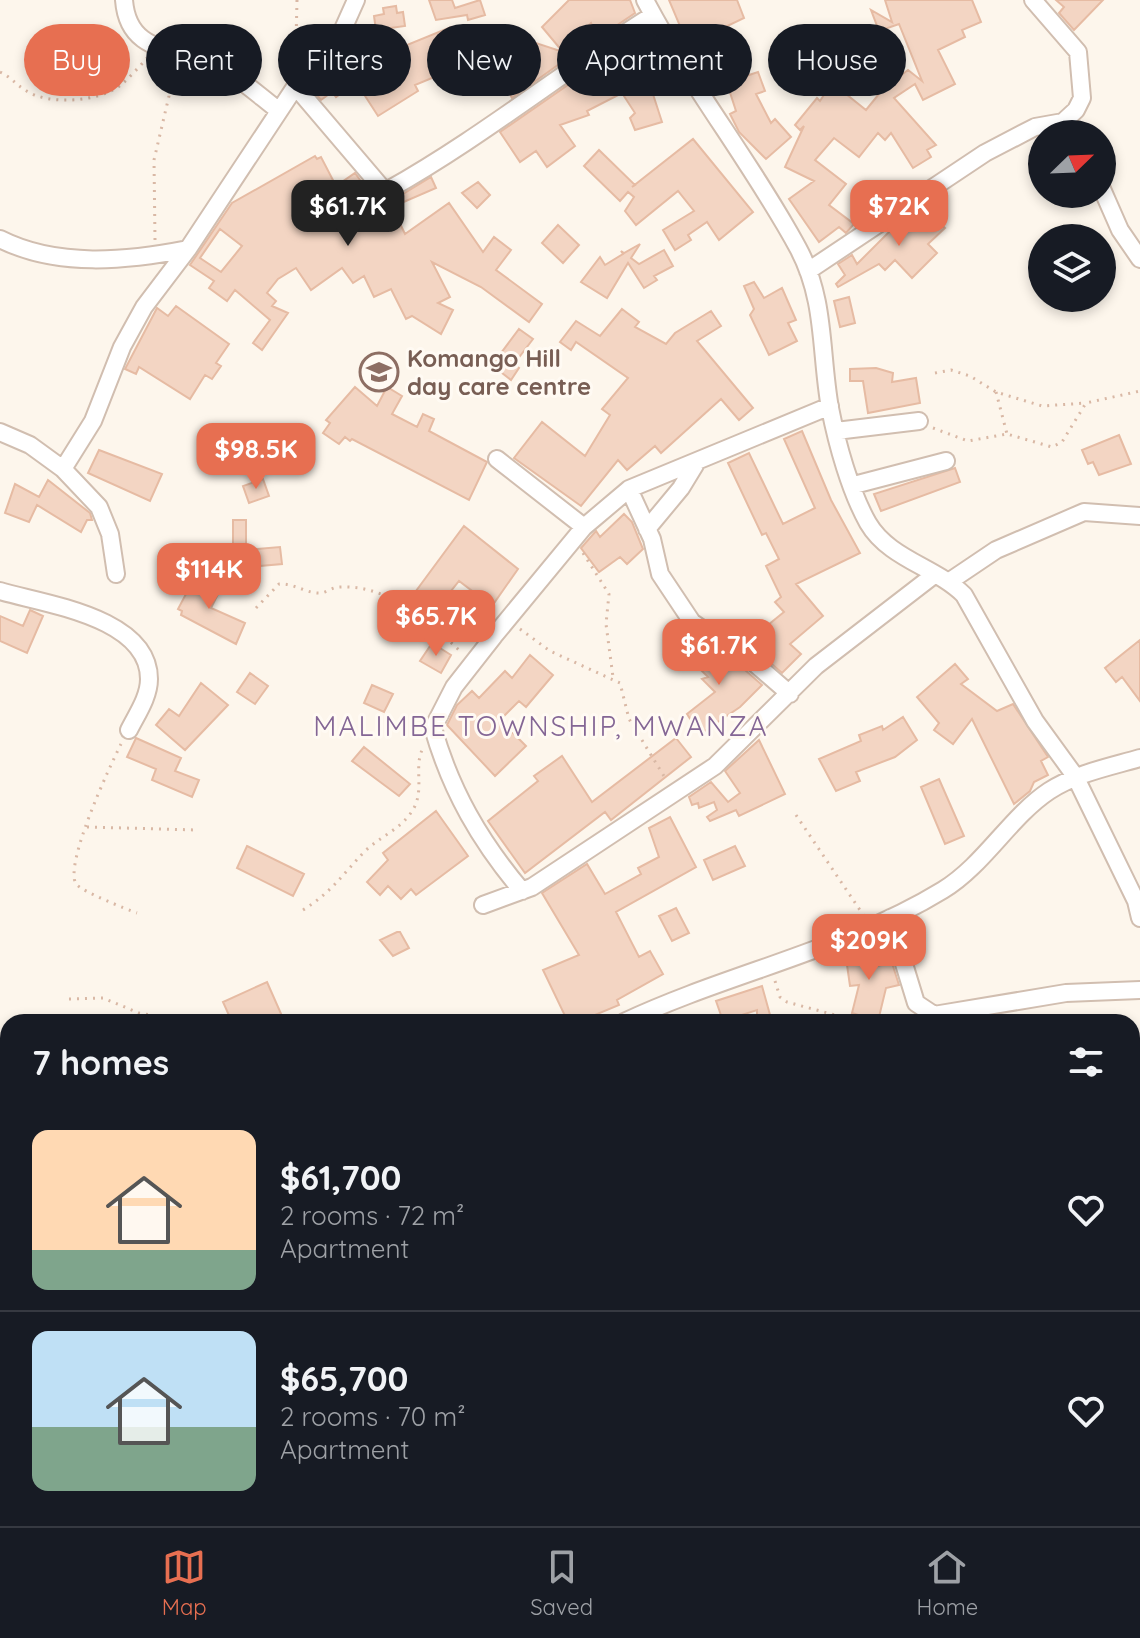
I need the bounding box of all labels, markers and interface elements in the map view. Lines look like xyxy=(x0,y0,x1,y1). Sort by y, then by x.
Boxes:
chip: Buy xyxy=(24,24,130,96)
chip: Rent xyxy=(146,24,262,96)
chip: Filters xyxy=(278,24,411,96)
chip: New xyxy=(427,24,541,96)
chip: Apartment xyxy=(557,24,752,96)
chip: House xyxy=(768,24,906,96)
north arrow xyxy=(1028,120,1116,208)
map controls xyxy=(1028,120,1116,312)
pin: $61.7K xyxy=(283,180,413,248)
pin: $72K xyxy=(852,180,946,248)
text: $61.7K xyxy=(309,189,387,222)
text: $72K xyxy=(868,189,930,222)
button: layers xyxy=(1028,224,1116,312)
place label: Komango Hill day care centre xyxy=(407,343,591,401)
school or university icon: Komango Hill day care centre xyxy=(358,351,400,393)
pin: $98.5K xyxy=(191,423,321,491)
text: $98.5K xyxy=(214,432,298,465)
pin: $114K xyxy=(153,543,265,611)
text: $114K xyxy=(175,552,243,585)
pin: $65.7K xyxy=(371,590,501,658)
text: $65.7K xyxy=(395,599,477,632)
pin: $61.7K xyxy=(654,619,784,687)
text: $61.7K xyxy=(680,628,758,661)
district label: MALIMBE TOWNSHIP, MWANZA xyxy=(313,708,769,743)
pin: $209K xyxy=(813,914,925,982)
text: $209K xyxy=(830,923,908,956)
icon: filters xyxy=(1064,1040,1108,1084)
text: 7 homes xyxy=(32,1041,169,1084)
text: $61,700 xyxy=(280,1156,401,1199)
icon: home xyxy=(96,1162,192,1258)
icon: heart xyxy=(1064,1188,1108,1232)
text: 2 rooms · 72 m² xyxy=(280,1199,464,1232)
text: Apartment xyxy=(280,1232,409,1265)
text: $65,700 xyxy=(280,1357,408,1400)
icon: home xyxy=(96,1363,192,1459)
icon: heart xyxy=(1064,1389,1108,1433)
text: 2 rooms · 70 m² xyxy=(280,1400,465,1433)
text: Apartment xyxy=(280,1433,409,1466)
tab: Map xyxy=(162,1545,207,1621)
tab: Saved xyxy=(530,1545,593,1621)
tab: Home xyxy=(917,1545,978,1621)

